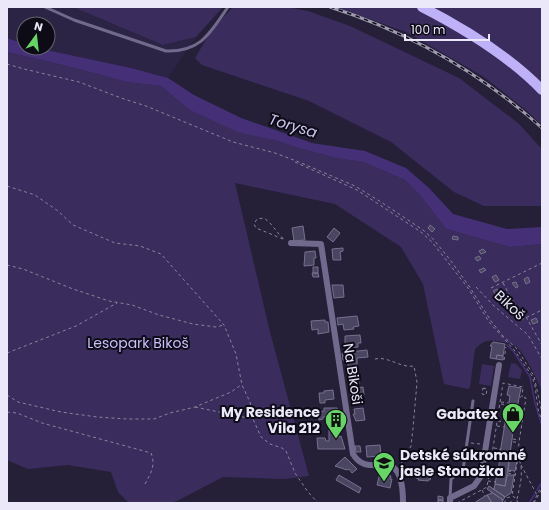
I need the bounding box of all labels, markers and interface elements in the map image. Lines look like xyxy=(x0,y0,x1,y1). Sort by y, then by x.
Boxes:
north arrow xyxy=(16,16,56,56)
scale bar xyxy=(405,16,489,42)
text: N xyxy=(33,18,45,35)
text: 100 m xyxy=(411,21,445,38)
water label: Torysa xyxy=(266,108,320,143)
street label: Bikoš xyxy=(490,286,530,324)
park label: Lesopark Bikoš xyxy=(87,333,189,353)
street label: Na Bikoši xyxy=(338,342,368,406)
shop icon: Gabatex xyxy=(500,401,526,434)
place label: My Residence Vila 212 xyxy=(221,402,320,438)
place label: Gabatex xyxy=(436,404,499,424)
building icon: My Residence Vila 212 xyxy=(323,407,349,440)
place label: Detské súkromné jasle Stonožka xyxy=(399,445,527,481)
school or university icon: Detské súkromné jasle Stonožka xyxy=(371,450,397,483)

